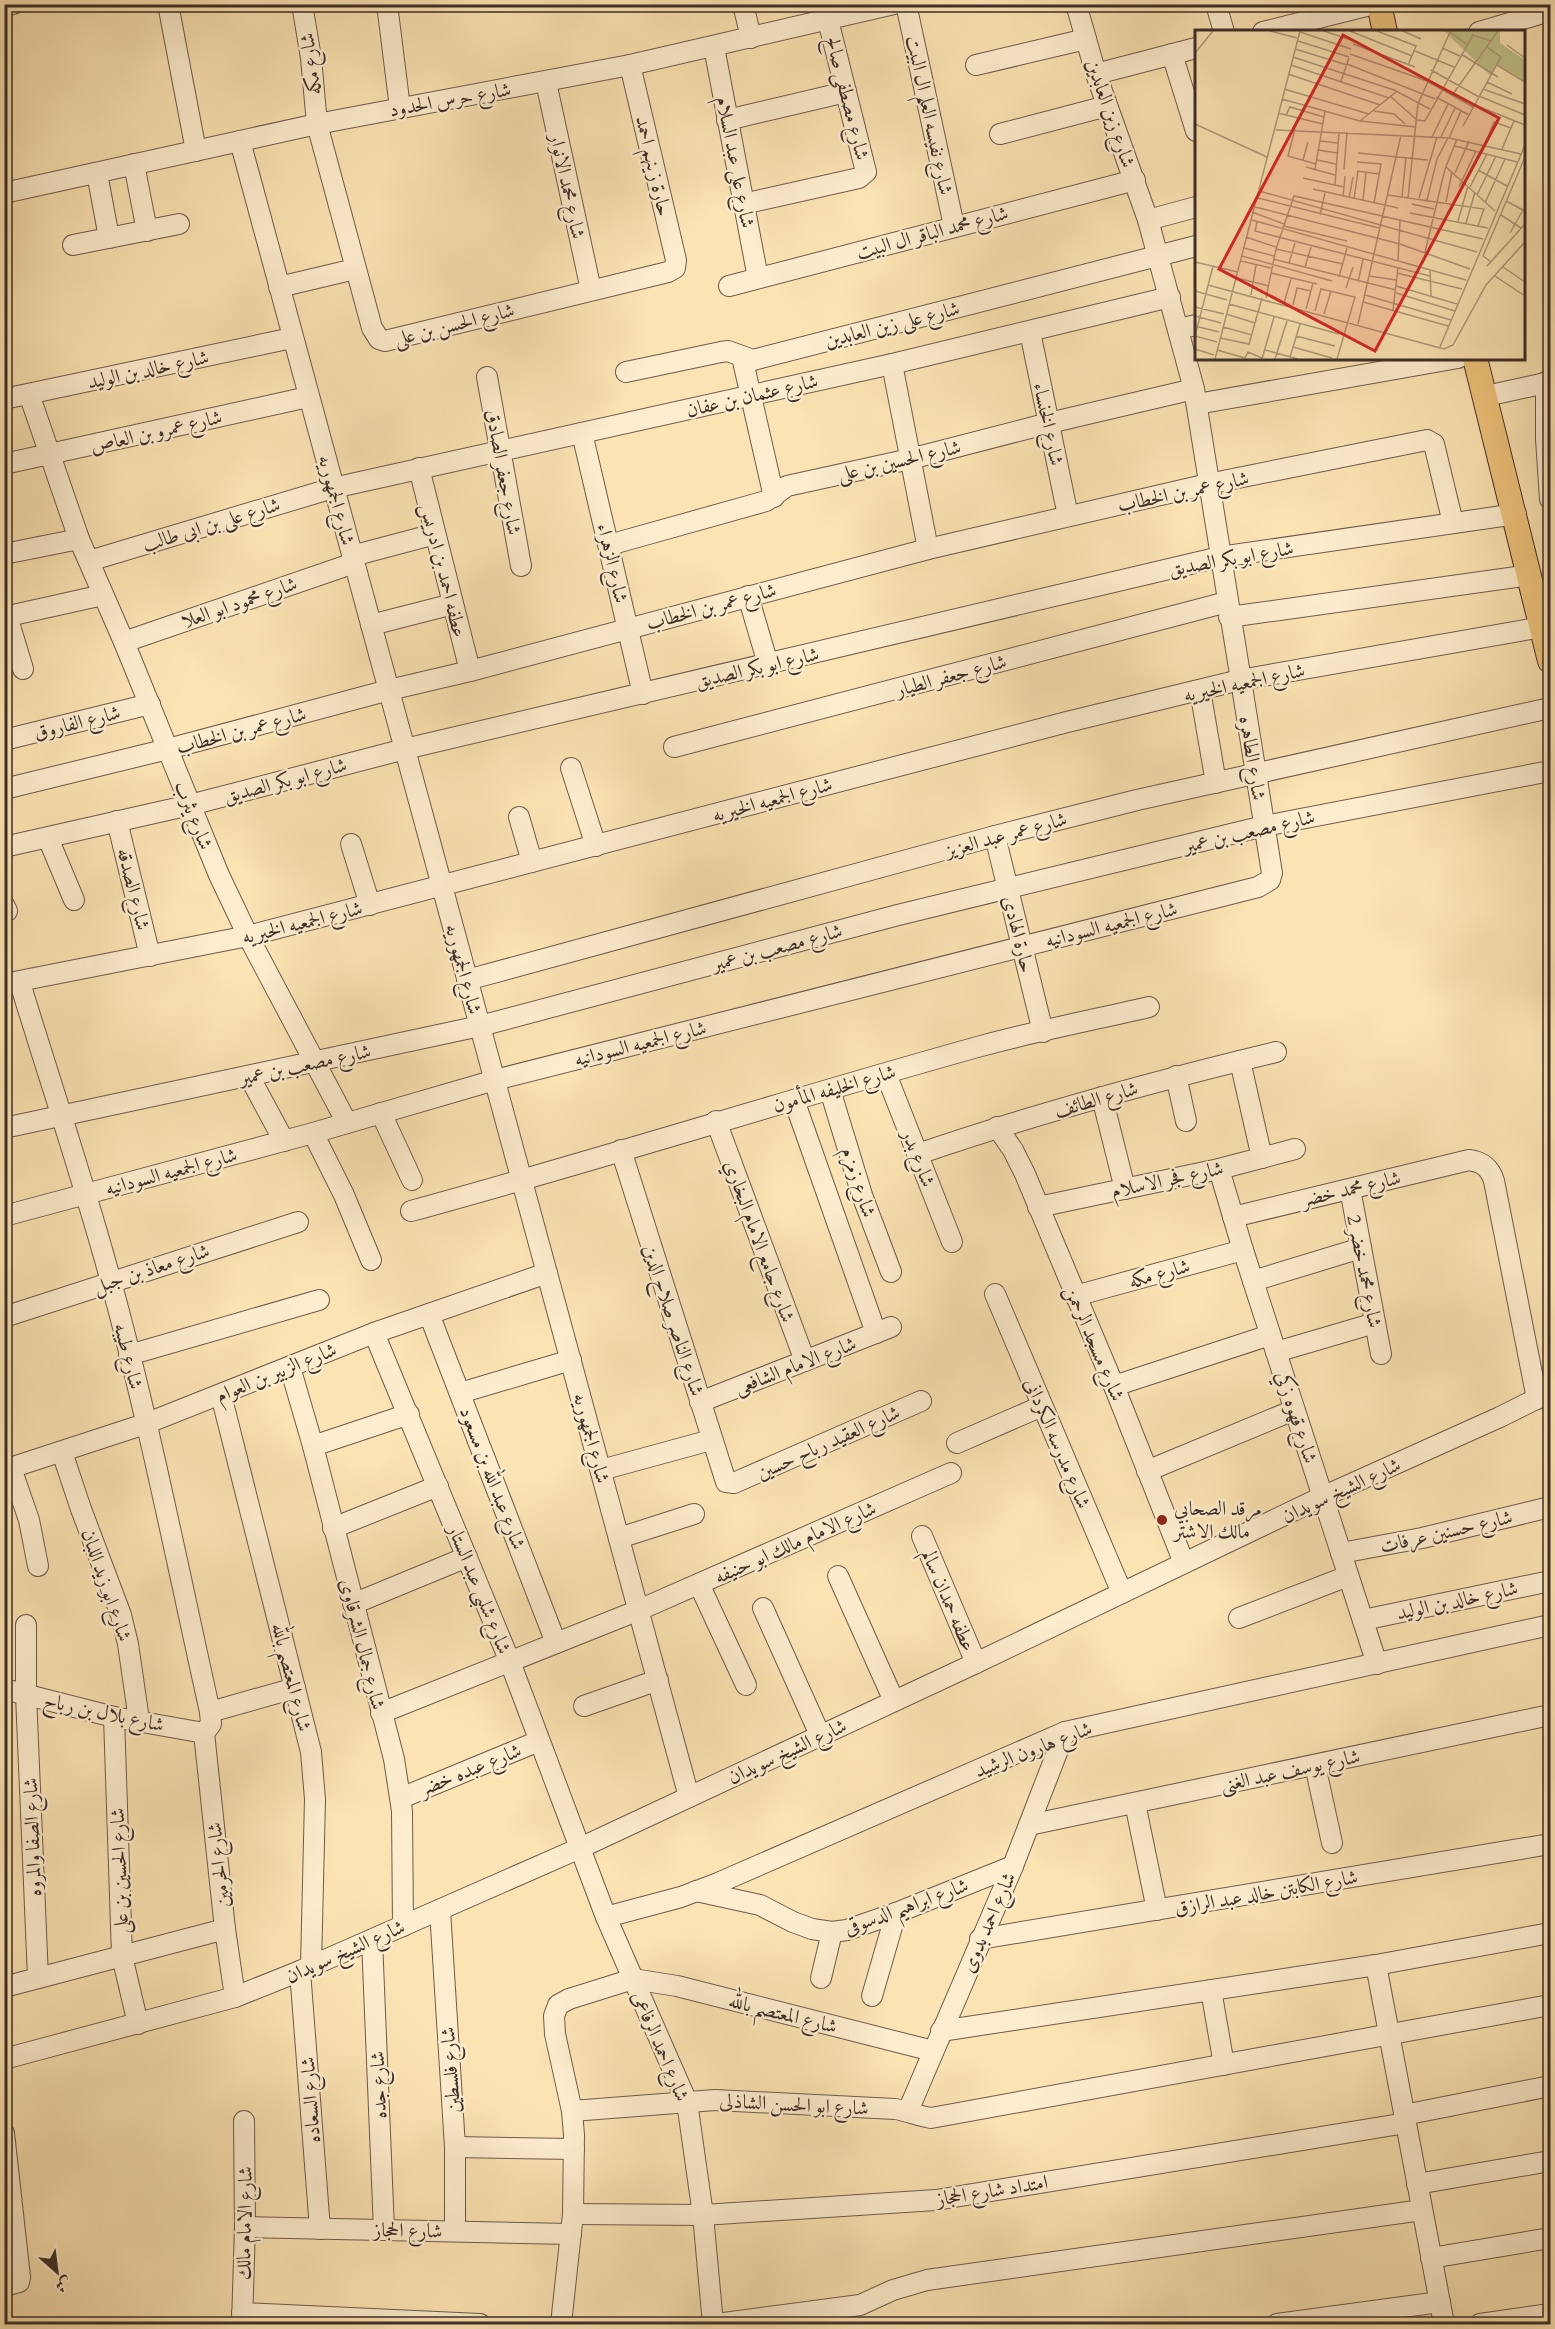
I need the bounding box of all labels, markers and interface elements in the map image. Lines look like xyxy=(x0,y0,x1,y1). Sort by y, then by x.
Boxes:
inset map xyxy=(1195,30,1525,360)
street label: شارع مكه xyxy=(293,31,332,97)
street label: شارع مصطفى صالح xyxy=(815,33,876,164)
street label: شارع نفيسه العلم ال البيت xyxy=(893,33,960,199)
street label: شارع زين العابدين xyxy=(1076,55,1142,172)
street label: شارع حرس الحدود xyxy=(387,75,514,127)
street label: شارع على عبد السلام xyxy=(706,94,762,231)
street label: حارة زينهم احمد xyxy=(624,113,678,220)
street label: شارع محمد الانوار xyxy=(539,129,592,242)
street label: شارع محمد الباقر ال البيت xyxy=(853,199,1012,270)
street label: شارع على زين العابدين xyxy=(822,295,964,358)
street label: شارع الحسن بن على xyxy=(391,296,518,356)
street label: شارع خالد بن الوليد xyxy=(85,343,212,399)
street label: شارع عثمان بن عفان xyxy=(684,367,822,428)
street label: شارع الخنساء xyxy=(1023,380,1070,469)
street label: شارع عمرو بن العاص xyxy=(87,403,226,464)
street label: شارع جعفر الصادق xyxy=(475,407,528,538)
street label: شارع الحسين بن على xyxy=(835,433,965,492)
street label: شارع الجمهوريه xyxy=(308,452,362,549)
street label: شارع عمر بن الخطاب xyxy=(1115,464,1252,523)
street label: شارع على بن ابى طالب xyxy=(139,491,285,562)
street label: عطفه احمد بن ادريس xyxy=(414,500,473,640)
street label: شارع الزهراء xyxy=(586,521,635,607)
street label: شارع ابو بكر الصديق xyxy=(1166,534,1296,587)
street label: شارع محمود ابو العلا xyxy=(177,570,302,639)
street label: شارع عمر بن الخطاب xyxy=(643,576,780,641)
street label: شارع ابو بكر الصديق xyxy=(692,640,823,699)
street label: شارع جعفر الطيار xyxy=(891,648,1011,708)
street label: شارع الجمعيه الخيريه xyxy=(1181,656,1308,712)
street label: شارع الفاروق xyxy=(31,699,124,750)
street label: شارع عمر بن الخطاب xyxy=(173,700,310,765)
street label: شارع الطاهره xyxy=(1229,714,1273,803)
street label: شارع ابو بكر الصديق xyxy=(221,751,351,814)
street label: شارع الجمعيه الخيريه xyxy=(709,770,836,832)
street label: شارع يثرب xyxy=(164,777,220,855)
street label: شارع مصعب بن عمير xyxy=(1179,803,1318,864)
street label: شارع عمر عبد العزيز xyxy=(940,805,1071,868)
street label: شارع الصدقه xyxy=(106,845,157,934)
street label: حارة الهادى xyxy=(997,893,1041,975)
street label: شارع الجمعيه الخيريه xyxy=(239,894,366,954)
street label: شارع الجمعيه السودانيه xyxy=(1042,895,1181,958)
street label: شارع مصعب بن عمير xyxy=(707,917,846,982)
street label: شارع الجمهوريه xyxy=(435,921,489,1018)
street label: شارع الجمعيه السودانيه xyxy=(571,1014,710,1077)
street label: شارع مصعب بن عمير xyxy=(235,1037,374,1096)
street label: شارع الخليفه المأمون xyxy=(769,1057,900,1123)
street label: شارع الطائف xyxy=(1051,1075,1142,1128)
street label: شارع بدر xyxy=(891,1124,942,1192)
street label: شارع الجمعيه السودانيه xyxy=(102,1141,241,1206)
street label: شارع زمزم xyxy=(831,1144,883,1222)
street label: شارع فجر الاسلام xyxy=(1108,1154,1227,1208)
street label: شارع جامع الامام البخاري xyxy=(714,1156,801,1327)
street label: شارع محمد خضر xyxy=(1297,1164,1404,1217)
street label: شارع محمد خضر 2 xyxy=(1336,1212,1389,1331)
street label: شارع معاذ بن جبل xyxy=(89,1237,214,1304)
street label: شارع الناصر صلاح الدين xyxy=(632,1241,711,1401)
street label: شارع مكه xyxy=(1125,1252,1194,1298)
street label: شارع مسجد الرحمن xyxy=(1054,1281,1131,1407)
street label: شارع طيبه xyxy=(103,1320,150,1393)
street label: شارع الامام الشافعى xyxy=(730,1330,861,1405)
street label: شارع الزبير بن العوام xyxy=(212,1336,342,1413)
street label: شارع قهوه زكي xyxy=(1265,1368,1324,1468)
street label: شارع مدرسه الكردانى xyxy=(1014,1374,1097,1514)
street label: شارع الجمهوريه xyxy=(563,1390,617,1487)
street label: شارع العقيد رباح حسين xyxy=(752,1399,906,1490)
street label: شارع عبد الله بن مسعود xyxy=(449,1402,534,1555)
street label: شارع الشيخ سويدان xyxy=(1277,1451,1407,1533)
street label: شارع الامام مالك ابو حنيفه xyxy=(710,1495,882,1594)
place label: مرقد الصحابي مالك الاشتر xyxy=(1172,1495,1262,1544)
street label: شارع حسنين عرفات xyxy=(1377,1503,1516,1564)
marker: مرقد الصحابي مالك الاشتر xyxy=(1155,1513,1169,1527)
street label: شارع شلبى عبد الستار xyxy=(437,1519,518,1659)
street label: شارع ابو زيد اللبان xyxy=(71,1525,138,1646)
street label: عطفه حمدان سالم xyxy=(911,1545,982,1657)
street label: شارع خالد بن الوليد xyxy=(1394,1574,1521,1630)
street label: شارع جمال الشرقاوى xyxy=(329,1576,392,1713)
street label: شارع المعتصم بالله xyxy=(259,1620,320,1736)
street label: شارع بلال بن رباح xyxy=(40,1687,167,1742)
street label: شارع الشيخ سويدان xyxy=(723,1712,853,1794)
street label: شارع هارون الرشيد xyxy=(970,1715,1097,1788)
street label: شارع عبده خضر xyxy=(413,1737,527,1807)
street label: شارع يوسف عبد الغنى xyxy=(1218,1742,1363,1802)
street label: شارع الصفا والمروه xyxy=(17,1777,52,1897)
street label: شارع الحسين بن على xyxy=(104,1807,139,1935)
street label: شارع الحرمين xyxy=(201,1821,240,1909)
street label: شارع الكابتن خالد عبد الرازق xyxy=(1172,1863,1360,1926)
street label: شارع احمد بدوى xyxy=(954,1868,1026,1978)
street label: شارع ابراهيم الدسوقى xyxy=(840,1871,974,1947)
street label: شارع الشيخ سويدان xyxy=(281,1913,411,1994)
street label: شارع المعتصم بالله xyxy=(724,1985,840,2046)
street label: شارع احمد الرفاعى xyxy=(621,1987,696,2107)
street label: شارع فلسطين xyxy=(434,2026,471,2114)
street label: شارع جده xyxy=(364,2051,397,2119)
street label: شارع السعاده xyxy=(294,2056,331,2144)
street label: شارع ابو الحسن الشاذلى xyxy=(718,2087,869,2126)
street label: شارع الامام مالك xyxy=(230,2166,263,2280)
street label: امتداد شارع الحجاز xyxy=(932,2168,1051,2217)
street label: شارع الحجاز xyxy=(371,2216,443,2249)
north arrow xyxy=(27,2242,87,2302)
text: ش xyxy=(52,2272,76,2298)

